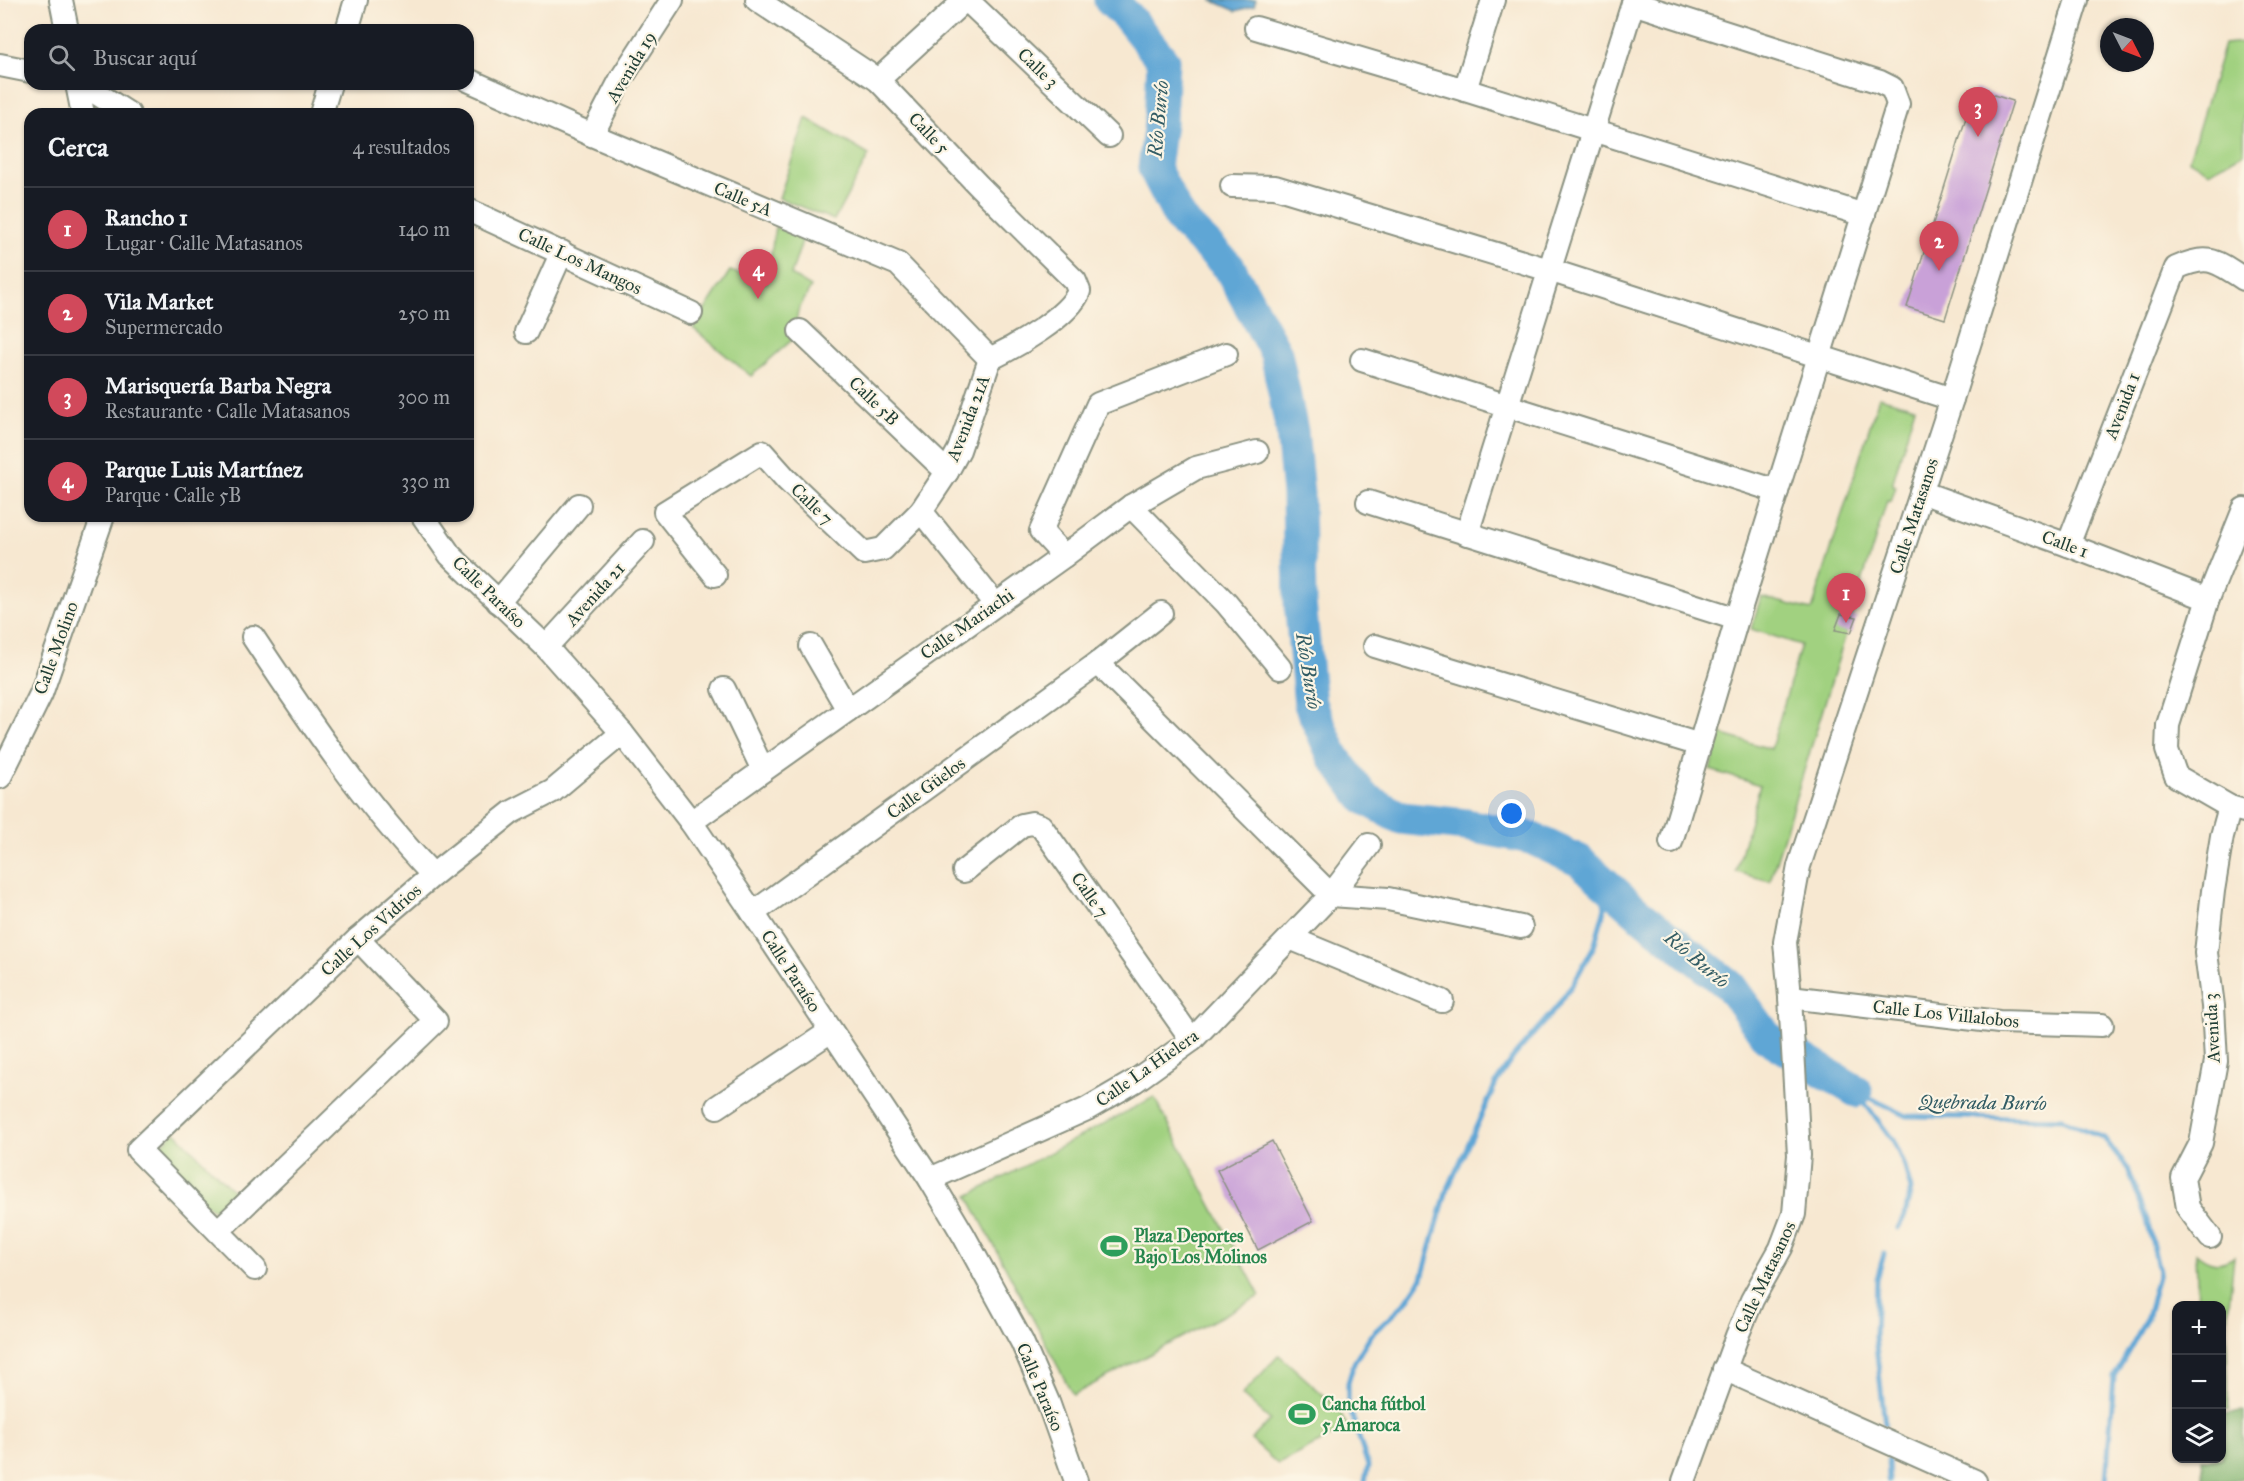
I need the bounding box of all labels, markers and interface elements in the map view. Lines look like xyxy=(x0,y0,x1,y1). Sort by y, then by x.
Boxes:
north arrow xyxy=(2100,18,2154,72)
search box xyxy=(24,24,474,90)
street label: Avenida 19 xyxy=(601,27,661,107)
icon: search xyxy=(45,41,78,74)
street label: Calle 3 xyxy=(1013,43,1063,93)
text: Buscar aquí xyxy=(93,44,196,71)
water label: Río Burío xyxy=(1143,79,1173,159)
pin: 3 xyxy=(1958,88,1998,137)
street label: Calle 5 xyxy=(904,108,954,159)
text: Cerca xyxy=(48,131,108,163)
text: 4 resultados xyxy=(352,135,450,159)
street label: Calle 5A xyxy=(710,177,776,221)
text: Rancho 1 xyxy=(105,204,188,231)
text: 1 xyxy=(64,217,71,241)
text: 140 m xyxy=(398,217,450,241)
pin: 2 xyxy=(1920,222,1958,271)
street label: Calle Los Mangos xyxy=(514,223,645,300)
text: Lugar · Calle Matasanos xyxy=(105,231,303,255)
pin: 4 xyxy=(738,250,777,299)
text: Vila Market xyxy=(105,288,213,315)
text: 2 xyxy=(63,301,72,325)
text: 250 m xyxy=(398,301,450,325)
text: Supermercado xyxy=(105,315,223,339)
street label: Avenida 1 xyxy=(2099,370,2145,443)
text: Marisquería Barba Negra xyxy=(105,372,331,399)
street label: Calle 5B xyxy=(844,372,904,430)
street label: Avenida 21A xyxy=(941,372,994,465)
text: 3 xyxy=(64,385,72,409)
text: 300 m xyxy=(398,385,450,409)
text: Restaurante · Calle Matasanos xyxy=(105,399,350,423)
street label: Calle Matasanos xyxy=(1885,455,1943,577)
text: Parque Luis Martínez xyxy=(105,456,303,483)
text: 4 xyxy=(62,469,73,493)
text: 330 m xyxy=(401,469,450,493)
street label: Calle 7 xyxy=(786,479,838,529)
text: Parque · Calle 5B xyxy=(105,483,241,507)
street label: Calle 1 xyxy=(2039,525,2091,563)
street label: Calle Paraíso xyxy=(448,552,530,632)
street label: Avenida 21 xyxy=(560,557,629,631)
pin: 1 xyxy=(1826,574,1866,623)
street label: Calle Mariachi xyxy=(916,584,1018,664)
street label: Calle Molino xyxy=(29,599,83,697)
water label: Río Burío xyxy=(1291,630,1327,711)
street label: Calle Güelos xyxy=(882,752,970,824)
your location xyxy=(1497,799,1526,828)
street label: Calle 7 xyxy=(1066,868,1114,922)
street label: Calle Los Vidrios xyxy=(316,879,426,981)
water label: Río Burío xyxy=(1659,924,1734,993)
street label: Calle Paraíso xyxy=(756,926,826,1016)
street label: Avenida 3 xyxy=(2199,993,2225,1064)
street label: Calle Los Villalobos xyxy=(1872,995,2020,1033)
street label: Calle La Hielera xyxy=(1091,1024,1203,1112)
water label: Quebrada Burío xyxy=(1918,1089,2047,1115)
street label: Calle Matasanos xyxy=(1730,1218,1800,1336)
place label: Plaza Deportes Bajo Los Molinos xyxy=(1134,1225,1267,1269)
sports icon: Plaza Deportes Bajo Los Molinos xyxy=(1099,1231,1129,1261)
map controls xyxy=(2172,1301,2226,1463)
button: + xyxy=(2172,1301,2226,1355)
street label: Calle Paraíso xyxy=(1012,1340,1068,1434)
button: − xyxy=(2172,1355,2226,1409)
place label: Cancha fútbol 5 Amaroca xyxy=(1322,1393,1427,1436)
sports icon: Cancha fútbol 5 Amaroca xyxy=(1287,1399,1317,1429)
button: layers xyxy=(2172,1409,2226,1463)

